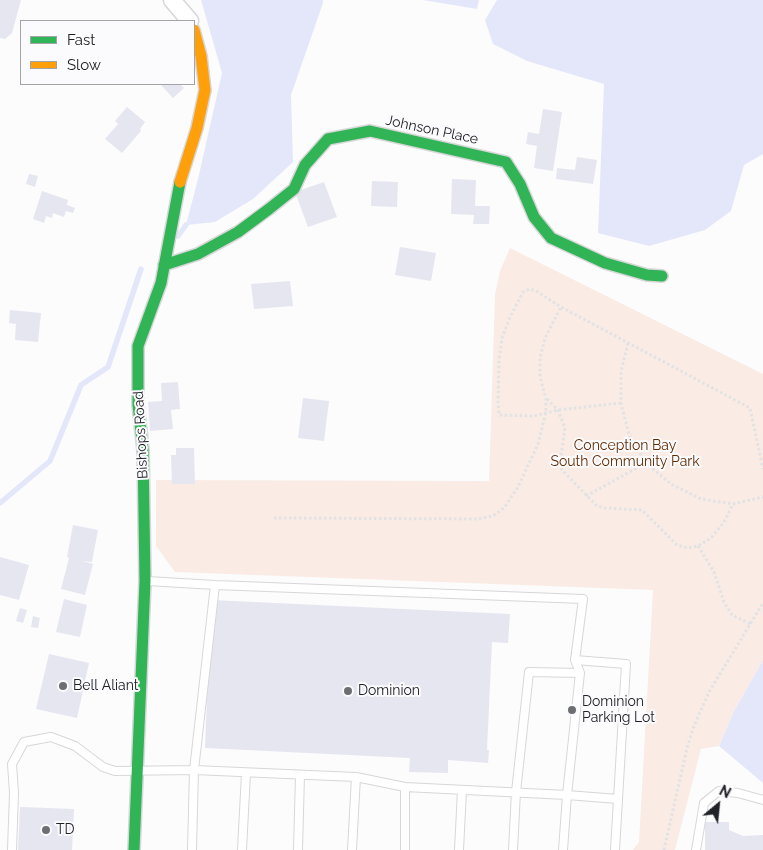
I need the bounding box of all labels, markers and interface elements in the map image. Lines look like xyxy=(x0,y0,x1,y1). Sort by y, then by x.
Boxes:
legend xyxy=(20,20,195,85)
text: Fast xyxy=(67,31,95,49)
text: Slow xyxy=(67,56,101,74)
street label: Johnson Place xyxy=(384,112,480,148)
street label: Bishops Road xyxy=(130,391,152,479)
park label: Conception Bay South Community Park xyxy=(550,438,700,471)
place label: Bell Aliant xyxy=(73,678,138,694)
marker: Bell Aliant xyxy=(57,680,69,692)
place label: Dominion xyxy=(358,683,420,699)
marker: Dominion xyxy=(342,685,354,697)
place label: Dominion Parking Lot xyxy=(582,694,655,726)
marker: Dominion Parking Lot xyxy=(566,704,578,716)
north arrow xyxy=(693,780,743,830)
text: N xyxy=(717,782,734,801)
place label: TD xyxy=(56,822,75,838)
marker: TD xyxy=(40,824,52,836)

